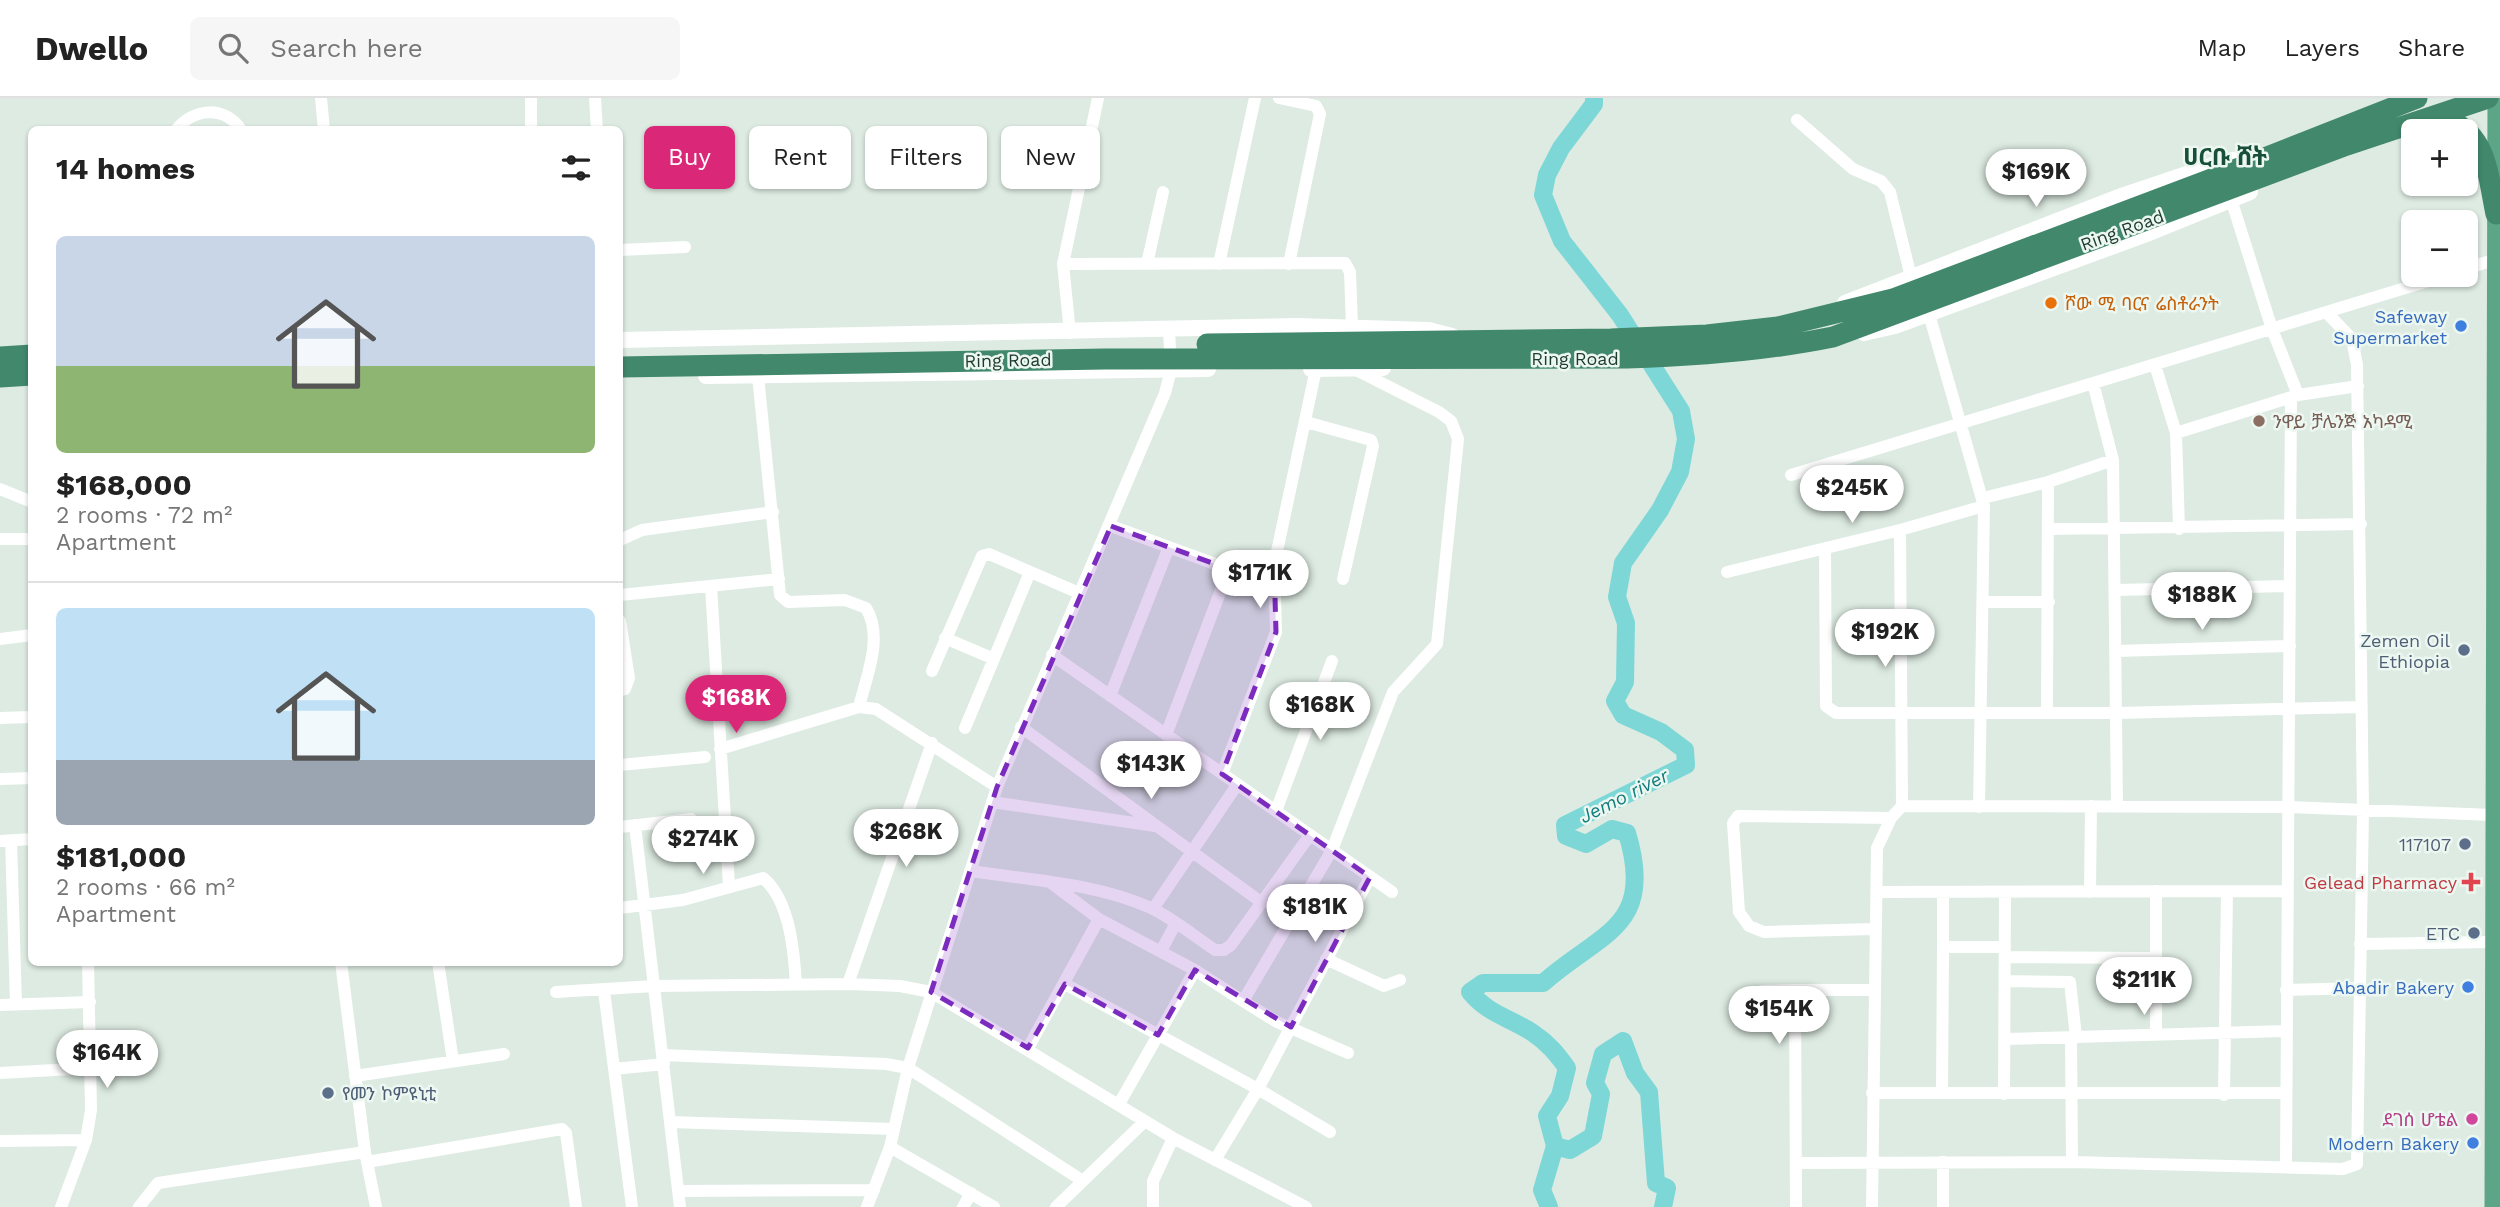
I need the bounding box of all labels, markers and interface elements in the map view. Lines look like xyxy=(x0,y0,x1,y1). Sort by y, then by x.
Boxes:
search box xyxy=(190,17,680,80)
text: Dwello xyxy=(35,29,148,68)
icon: search xyxy=(214,29,252,67)
text: Search here xyxy=(270,33,423,63)
text: Map xyxy=(2198,34,2246,62)
text: Layers xyxy=(2284,34,2360,62)
text: Share xyxy=(2398,34,2465,62)
map controls xyxy=(2401,119,2478,287)
button: + xyxy=(2401,119,2478,196)
chip: Buy xyxy=(644,126,735,189)
chip: Rent xyxy=(749,126,851,189)
chip: Filters xyxy=(865,126,987,189)
chip: New xyxy=(1001,126,1100,189)
district label: ሀርቡ ሸት xyxy=(2183,143,2267,171)
icon: filters xyxy=(557,149,595,187)
pin: $169K xyxy=(1987,150,2085,209)
text: 14 homes xyxy=(56,151,195,186)
text: $169K xyxy=(2002,158,2070,185)
street label: Ring Road xyxy=(2077,205,2167,255)
button: − xyxy=(2401,210,2478,287)
icon: home xyxy=(263,281,389,407)
place label: ሾው ሚ ባርና ሬስቶራንት xyxy=(2065,293,2219,314)
marker: ሾው ሚ ባርና ሬስቶራንት xyxy=(2043,295,2059,311)
place label: Safeway Supermarket xyxy=(2333,306,2448,348)
marker: Safeway Supermarket xyxy=(2453,318,2469,334)
street label: Ring Road xyxy=(1531,348,1619,369)
street label: Ring Road xyxy=(964,349,1052,371)
place label: ንዋይ ቻሌንጅ አካዳሚ xyxy=(2273,411,2412,432)
marker: ንዋይ ቻሌንጅ አካዳሚ xyxy=(2251,413,2267,429)
pin: $245K xyxy=(1803,466,1901,525)
text: $168,000 xyxy=(56,467,192,502)
text: $245K xyxy=(1816,474,1888,501)
text: 2 rooms · 72 m² xyxy=(56,502,232,529)
text: Apartment xyxy=(56,529,176,556)
pin: $171K xyxy=(1211,550,1309,610)
text: $171K xyxy=(1228,559,1292,586)
pin: $188K xyxy=(2153,573,2251,632)
text: $188K xyxy=(2167,581,2237,608)
pin: $192K xyxy=(1836,610,1934,669)
text: $192K xyxy=(1851,618,1919,645)
place label: Zemen Oil Ethiopia xyxy=(2360,630,2450,672)
marker: Zemen Oil Ethiopia xyxy=(2456,642,2472,658)
icon: home xyxy=(263,653,389,779)
pin: $168K xyxy=(687,676,785,735)
pin: $168K xyxy=(1271,682,1369,742)
text: $168K xyxy=(701,684,771,711)
text: $168K xyxy=(1285,691,1355,718)
pin: $143K xyxy=(1102,742,1200,801)
text: $143K xyxy=(1116,750,1186,777)
water label: Jemo river xyxy=(1576,764,1673,828)
pin: $268K xyxy=(857,810,955,869)
pin: $274K xyxy=(654,816,752,876)
text: $268K xyxy=(870,818,942,845)
text: $274K xyxy=(668,825,738,852)
place label: 117107 xyxy=(2399,834,2451,855)
marker: 117107 xyxy=(2457,836,2473,852)
text: $181,000 xyxy=(56,839,186,874)
place label: Gelead Pharmacy xyxy=(2304,872,2458,893)
text: 2 rooms · 66 m² xyxy=(56,874,235,901)
marker: Gelead Pharmacy xyxy=(2463,874,2479,890)
pin: $181K xyxy=(1266,884,1364,944)
text: $181K xyxy=(1283,893,1347,920)
text: Apartment xyxy=(56,901,176,928)
place label: ETC xyxy=(2426,923,2460,944)
marker: ETC xyxy=(2466,925,2482,941)
pin: $211K xyxy=(2095,958,2193,1017)
text: $211K xyxy=(2112,966,2176,993)
place label: Abadir Bakery xyxy=(2333,977,2455,998)
marker: Abadir Bakery xyxy=(2460,979,2476,995)
pin: $154K xyxy=(1730,986,1828,1046)
text: $154K xyxy=(1745,995,1813,1022)
pin: $164K xyxy=(58,1030,156,1090)
text: $164K xyxy=(72,1039,142,1066)
place label: የመን ኮምዩኒቲ xyxy=(342,1083,436,1104)
marker: የመን ኮምዩኒቲ xyxy=(320,1085,336,1101)
place label: ደገሰ ሆቴል xyxy=(2383,1109,2458,1130)
marker: ደገሰ ሆቴል xyxy=(2464,1111,2480,1127)
place label: Modern Bakery xyxy=(2328,1133,2460,1154)
marker: Modern Bakery xyxy=(2465,1135,2481,1151)

